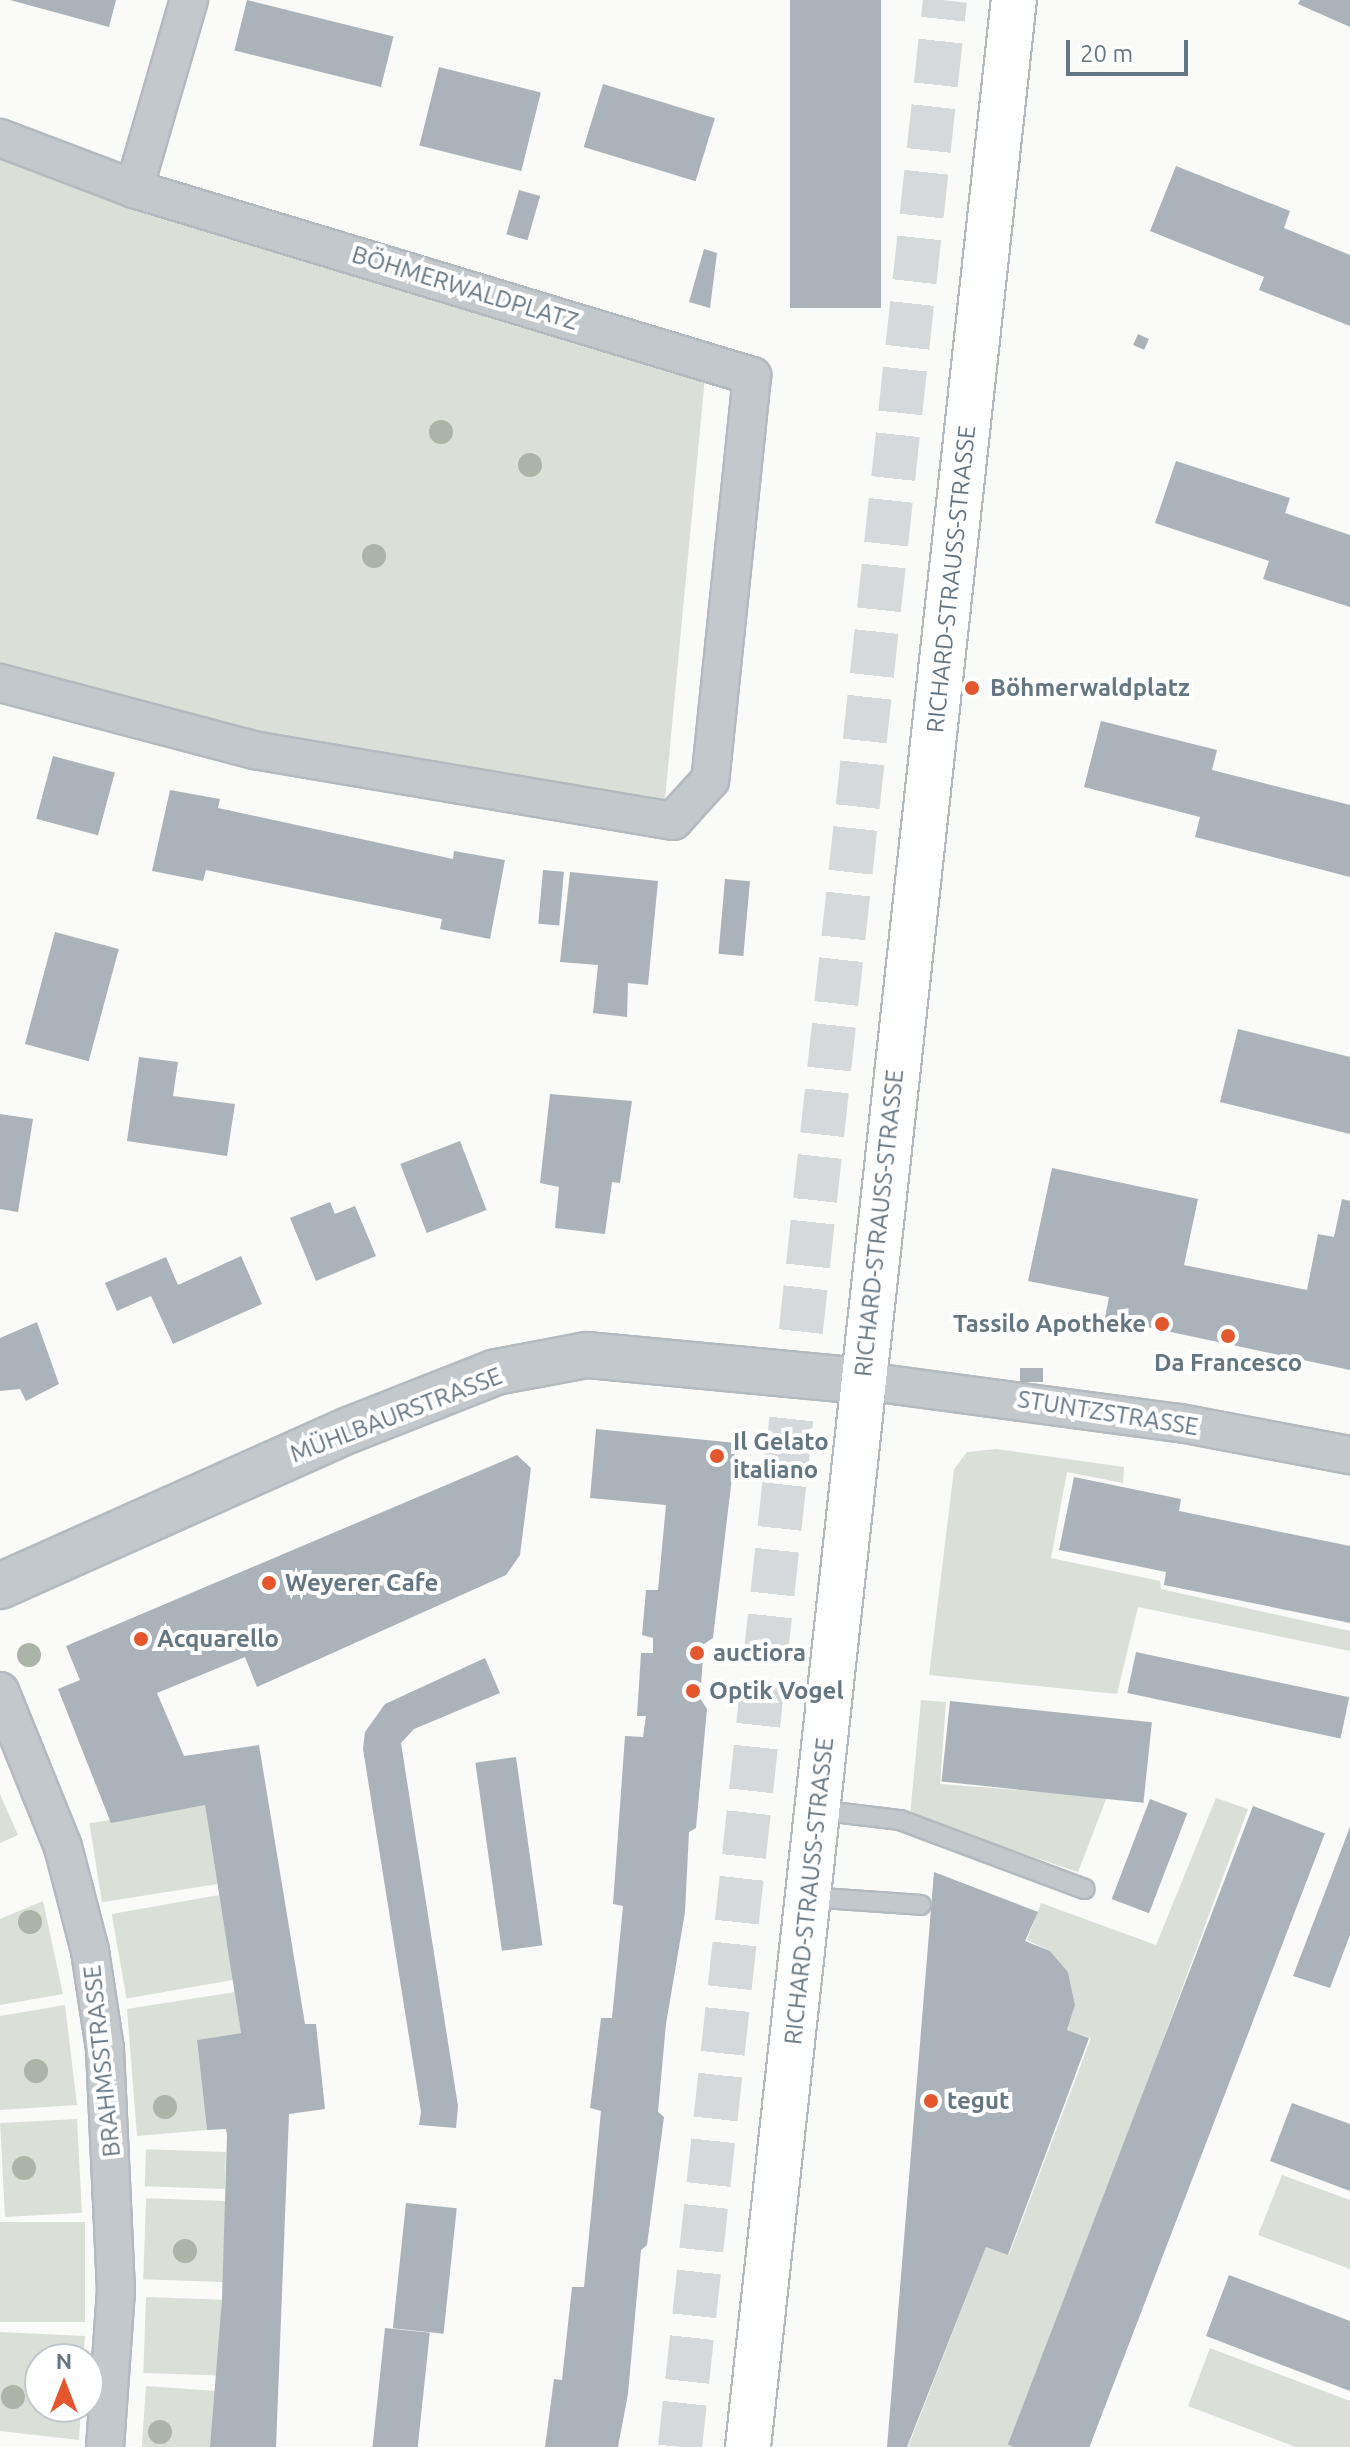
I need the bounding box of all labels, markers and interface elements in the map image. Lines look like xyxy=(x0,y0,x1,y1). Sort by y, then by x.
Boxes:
scale bar xyxy=(1070,24,1192,74)
text: 20 m xyxy=(1080,40,1133,67)
street label: BÖHMERWALDPLATZ xyxy=(348,240,582,336)
street label: RICHARD-STRAUSS-STRASSE xyxy=(921,424,981,734)
place label: Böhmerwaldplatz xyxy=(990,674,1190,702)
marker: Böhmerwaldplatz xyxy=(961,677,983,699)
street label: RICHARD-STRAUSS-STRASSE xyxy=(849,1068,909,1378)
place label: Tassilo Apotheke xyxy=(953,1310,1146,1338)
marker: Tassilo Apotheke xyxy=(1153,1315,1171,1333)
marker: Da Francesco xyxy=(1219,1327,1237,1345)
place label: Da Francesco xyxy=(1154,1349,1302,1377)
street label: MÜHLBAURSTRASSE xyxy=(286,1361,506,1469)
street label: STUNTZSTRASSE xyxy=(1016,1385,1200,1441)
place label: Il Gelato italiano xyxy=(733,1428,829,1484)
marker: Il Gelato italiano xyxy=(708,1447,726,1465)
place label: Weyerer Cafe xyxy=(285,1569,438,1597)
marker: Weyerer Cafe xyxy=(260,1574,278,1592)
place label: Acquarello xyxy=(157,1625,279,1653)
marker: Acquarello xyxy=(132,1630,150,1648)
place label: auctiora xyxy=(713,1639,806,1667)
marker: auctiora xyxy=(688,1644,706,1662)
place label: Optik Vogel xyxy=(709,1677,844,1705)
marker: Optik Vogel xyxy=(684,1682,702,1700)
street label: RICHARD-STRAUSS-STRASSE xyxy=(779,1736,839,2046)
street label: BRAHMSSTRASSE xyxy=(78,1964,126,2158)
place label: tegut xyxy=(947,2087,1009,2115)
marker: tegut xyxy=(922,2092,940,2110)
north arrow xyxy=(24,2343,104,2423)
text: N xyxy=(56,2348,72,2373)

